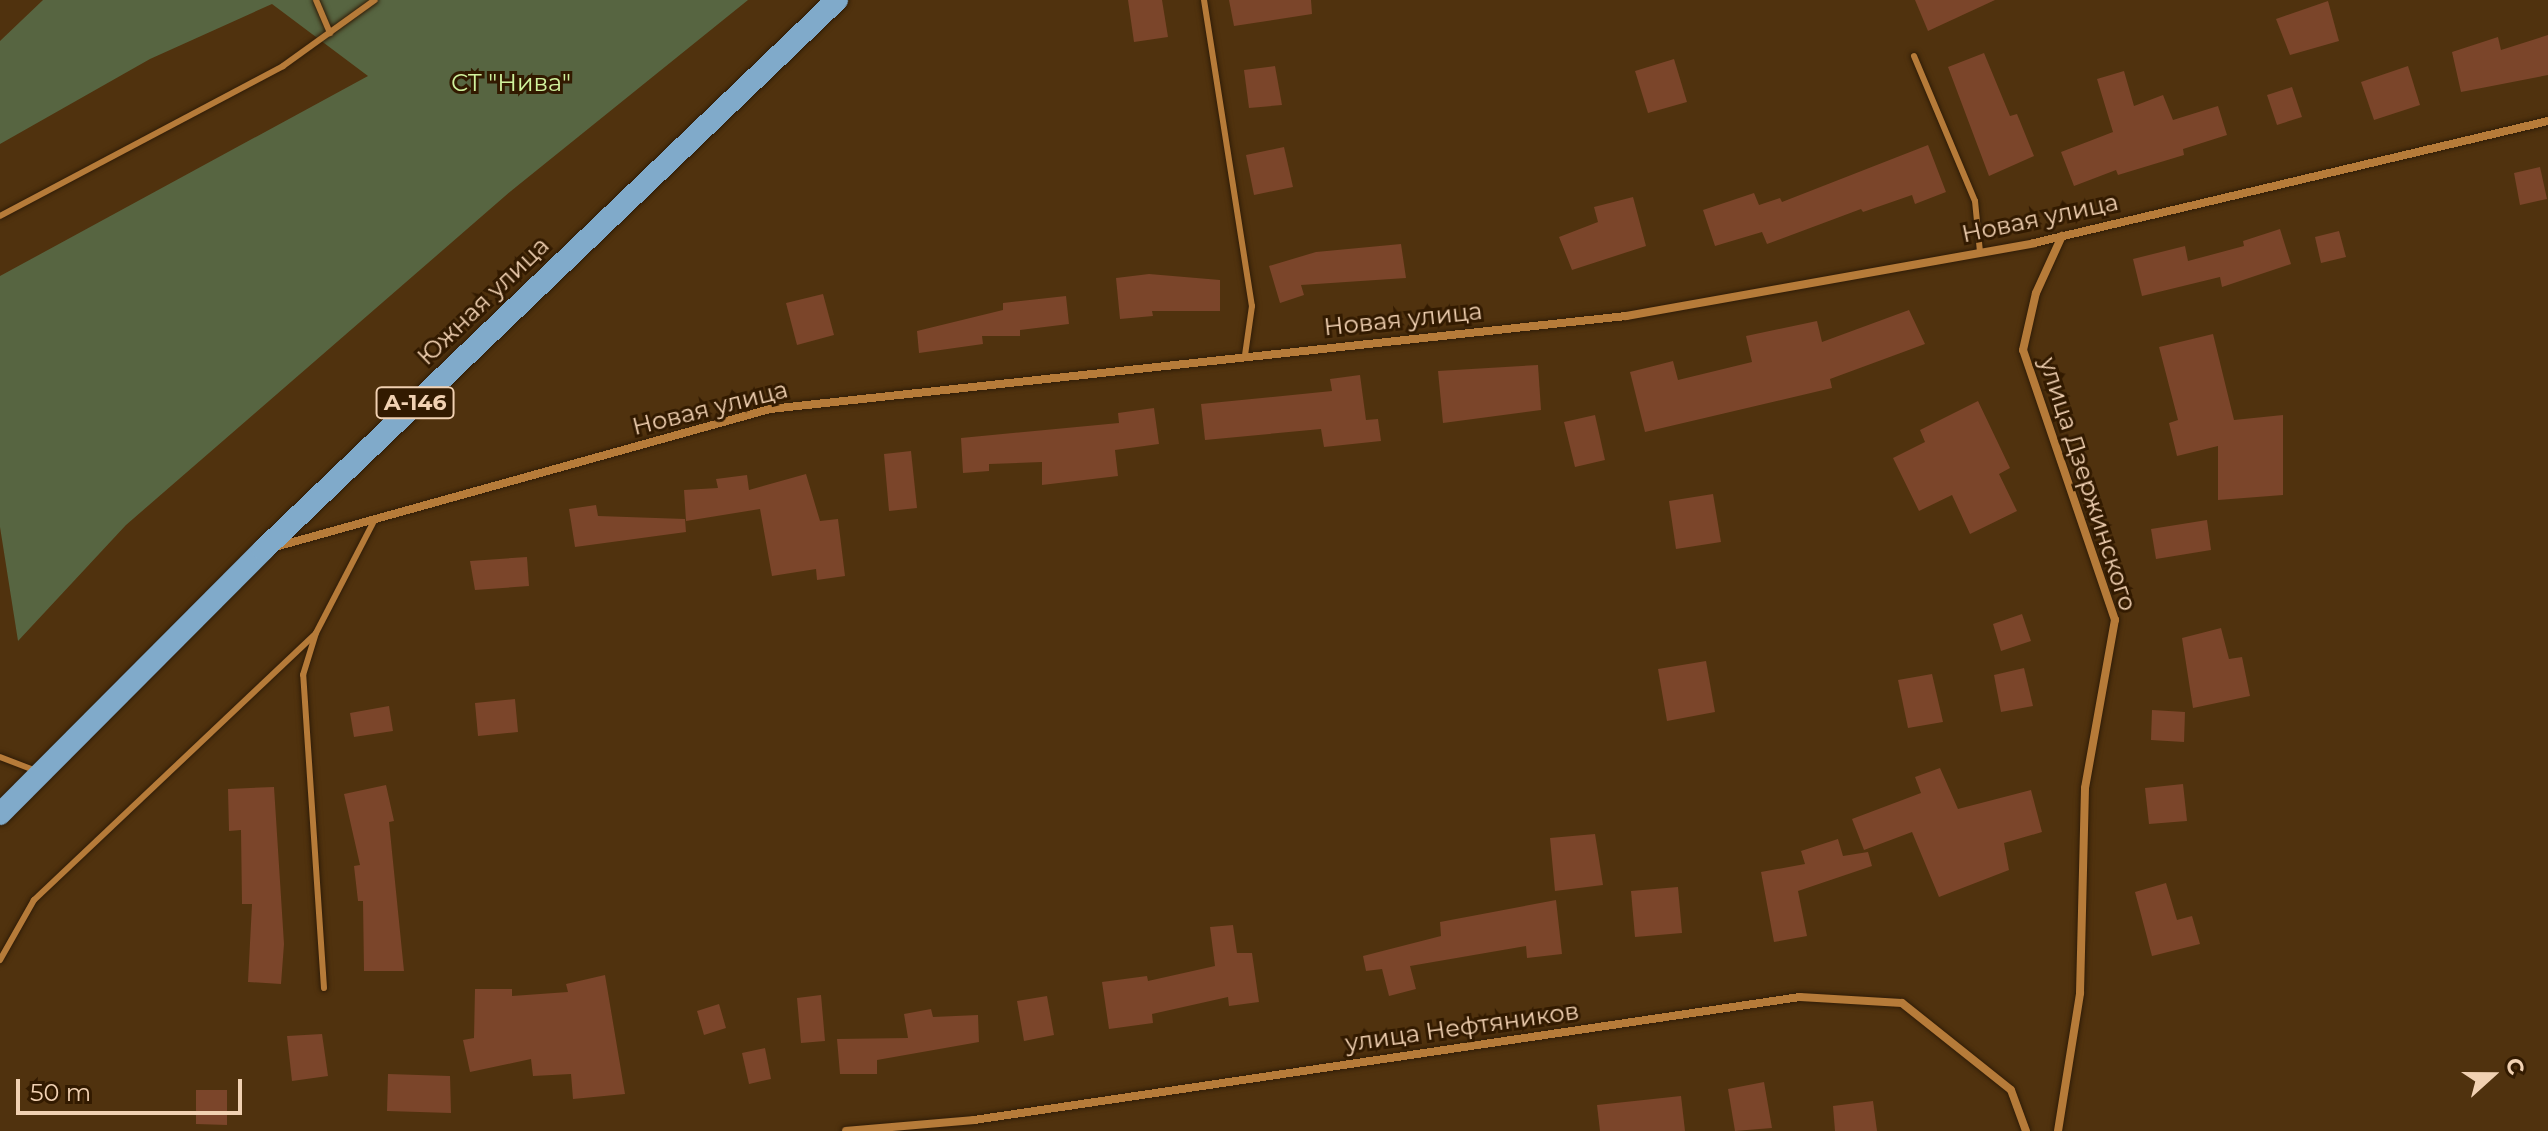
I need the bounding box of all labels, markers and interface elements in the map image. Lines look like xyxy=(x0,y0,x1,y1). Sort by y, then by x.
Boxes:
park label: СТ "Нива" xyxy=(451,69,571,97)
street label: Новая улица xyxy=(1959,187,2121,249)
street label: Южная улица xyxy=(411,231,555,371)
street label: Новая улица xyxy=(1322,296,1484,342)
street label: улица Дзержинского xyxy=(2033,354,2143,614)
street label: Новая улица xyxy=(629,375,791,441)
road number: А-146 xyxy=(375,385,455,421)
street label: улица Нефтяников xyxy=(1343,996,1581,1058)
north arrow xyxy=(2452,1035,2532,1115)
text: С xyxy=(2499,1054,2530,1079)
scale bar xyxy=(20,1063,246,1113)
text: 50 m xyxy=(30,1078,91,1107)

